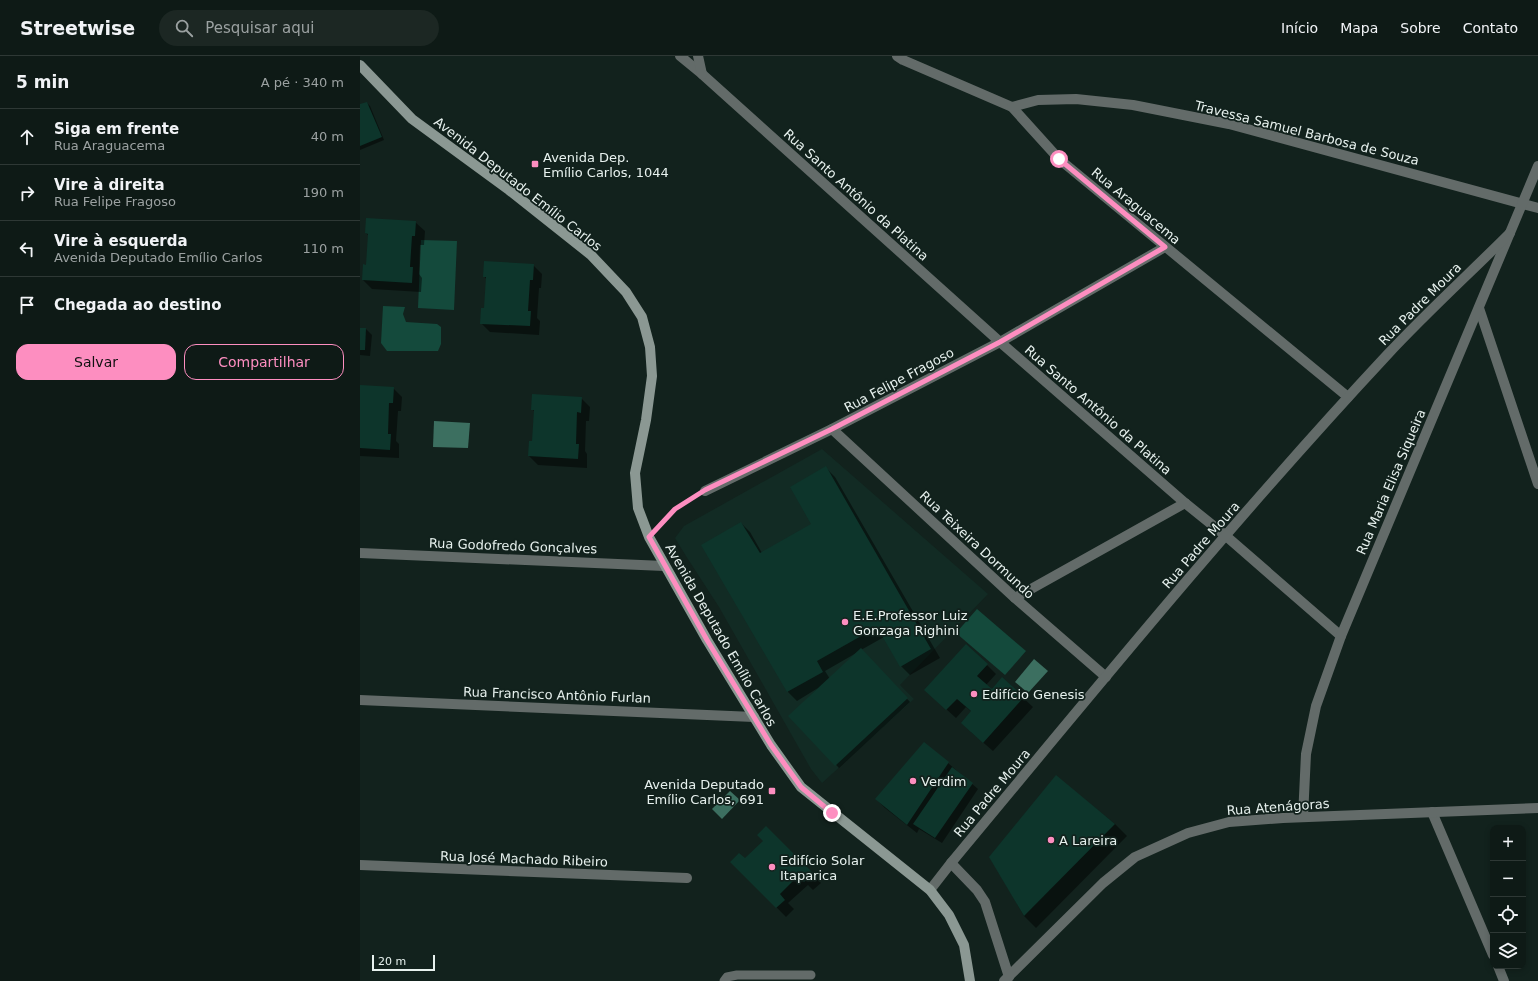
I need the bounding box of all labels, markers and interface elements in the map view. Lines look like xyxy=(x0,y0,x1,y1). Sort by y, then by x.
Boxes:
search box xyxy=(159,10,439,46)
text: Streetwise xyxy=(20,17,135,39)
icon: search xyxy=(173,17,195,39)
text: Pesquisar aqui xyxy=(205,19,314,37)
text: Início xyxy=(1281,20,1318,36)
text: Mapa xyxy=(1340,20,1378,36)
text: Sobre xyxy=(1400,20,1441,36)
text: Contato xyxy=(1463,20,1518,36)
text: 5 min xyxy=(16,72,69,92)
text: A pé · 340 m xyxy=(261,75,344,90)
street label: Travessa Samuel Barbosa de Souza xyxy=(1192,98,1421,168)
street label: Avenida Deputado Emílio Carlos xyxy=(431,114,605,254)
text: Siga em frente xyxy=(54,120,179,138)
icon: ahead xyxy=(16,126,38,148)
street label: Rua Santo Antônio da Platina xyxy=(781,126,931,264)
text: 40 m xyxy=(311,129,344,144)
text: Rua Araguacema xyxy=(54,138,165,153)
place label: Avenida Dep. Emílio Carlos, 1044 xyxy=(543,150,669,180)
route start xyxy=(1050,150,1068,168)
marker: Avenida Dep. Emílio Carlos, 1044 xyxy=(530,159,540,169)
street label: Rua Araguacema xyxy=(1089,165,1183,247)
text: Vire à direita xyxy=(54,176,165,194)
icon: right xyxy=(16,182,38,204)
text: 190 m xyxy=(302,185,344,200)
text: Rua Felipe Fragoso xyxy=(54,194,176,209)
text: Vire à esquerda xyxy=(54,232,188,250)
icon: left xyxy=(16,238,38,260)
text: 110 m xyxy=(302,241,344,256)
text: Avenida Deputado Emílio Carlos xyxy=(54,250,262,265)
street label: Rua Padre Moura xyxy=(1376,260,1464,348)
icon: arrive xyxy=(16,294,38,316)
text: Chegada ao destino xyxy=(54,296,222,314)
street label: Rua Santo Antônio da Platina xyxy=(1022,342,1174,478)
button: Salvar xyxy=(16,344,176,380)
button: Compartilhar xyxy=(184,344,344,380)
street label: Rua Felipe Fragoso xyxy=(842,345,956,415)
street label: Rua Maria Elisa Siqueira xyxy=(1354,407,1428,557)
street label: Rua Teixeira Dormundo xyxy=(917,488,1037,602)
street label: Rua Padre Moura xyxy=(1159,499,1243,591)
street label: Rua Godofredo Gonçalves xyxy=(429,536,598,556)
street label: Avenida Deputado Emílio Carlos xyxy=(662,541,780,729)
place label: E.E.Professor Luiz Gonzaga Righini xyxy=(853,608,968,638)
marker: E.E.Professor Luiz Gonzaga Righini xyxy=(840,617,850,627)
street label: Rua Francisco Antônio Furlan xyxy=(463,684,651,706)
place label: Edifício Genesis xyxy=(982,687,1085,702)
marker: Edifício Genesis xyxy=(969,689,979,699)
street label: Rua Padre Moura xyxy=(951,746,1033,840)
place label: Verdim xyxy=(921,774,967,789)
marker: Verdim xyxy=(908,776,918,786)
place label: Avenida Deputado Emílio Carlos, 691 xyxy=(644,777,764,807)
marker: Avenida Deputado Emílio Carlos, 691 xyxy=(767,786,777,796)
street label: Rua Atenágoras xyxy=(1226,796,1330,818)
route end xyxy=(823,804,841,822)
map controls xyxy=(1490,825,1526,969)
button: + xyxy=(1490,825,1526,861)
place label: A Lareira xyxy=(1059,833,1117,848)
marker: A Lareira xyxy=(1046,835,1056,845)
street label: Rua José Machado Ribeiro xyxy=(440,849,608,869)
place label: Edifício Solar Itaparica xyxy=(780,853,865,883)
button: − xyxy=(1490,861,1526,897)
marker: Edifício Solar Itaparica xyxy=(767,862,777,872)
button: locate xyxy=(1490,897,1526,933)
button: layers xyxy=(1490,933,1526,969)
scale bar xyxy=(372,953,435,972)
text: 20 m xyxy=(378,955,406,968)

